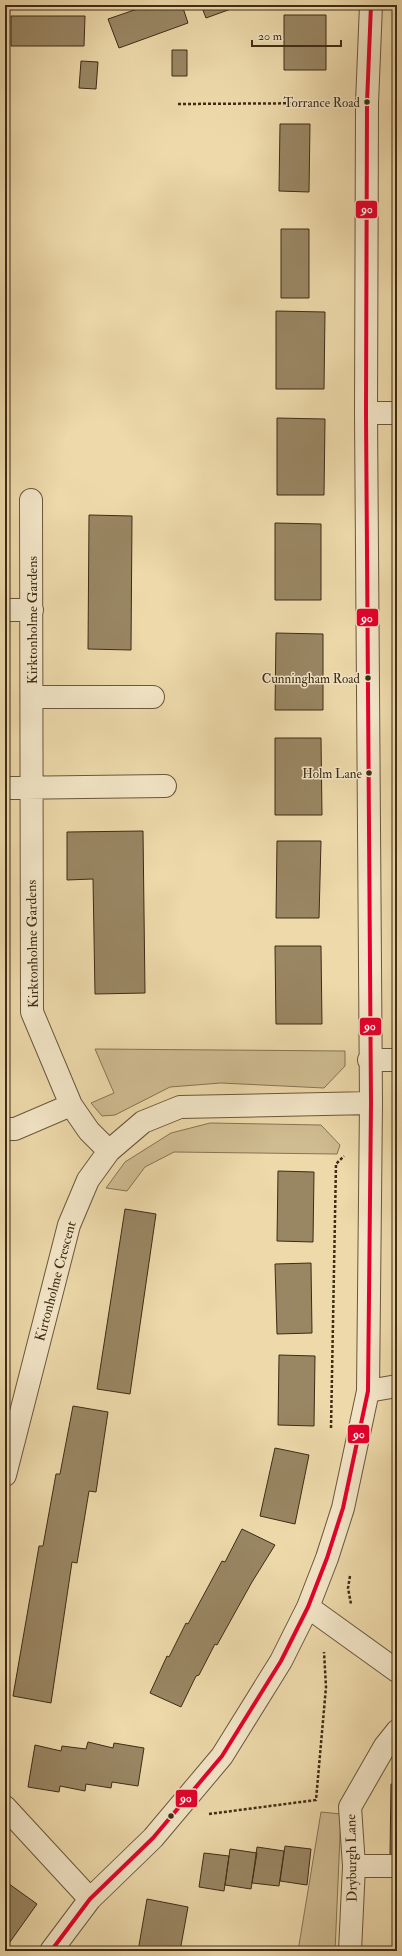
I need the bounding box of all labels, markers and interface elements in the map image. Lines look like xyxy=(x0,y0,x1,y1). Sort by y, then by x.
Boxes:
scale bar xyxy=(252,22,341,48)
text: 20 m xyxy=(258,29,283,44)
place label: Torrance Road xyxy=(283,95,361,111)
marker: Torrance Road xyxy=(362,97,372,107)
line badge: 90 xyxy=(355,200,378,219)
text: 90 xyxy=(360,203,373,216)
street label: Kirktonholme Gardens xyxy=(24,556,41,684)
line badge: 90 xyxy=(356,608,379,627)
text: 90 xyxy=(360,612,373,625)
place label: Cunningham Road xyxy=(262,671,361,687)
marker: Cunningham Road xyxy=(363,673,373,683)
place label: Holm Lane xyxy=(302,766,363,782)
marker: Holm Lane xyxy=(364,768,374,778)
street label: Kirktonholme Gardens xyxy=(23,879,42,1008)
line badge: 90 xyxy=(359,1017,382,1036)
text: 90 xyxy=(363,1020,376,1033)
street label: Kirtonholme Crescent xyxy=(31,1219,80,1343)
line badge: 90 xyxy=(347,1424,370,1444)
text: 90 xyxy=(352,1428,365,1441)
line badge: 90 xyxy=(175,1789,198,1808)
text: 90 xyxy=(179,1792,192,1805)
unlabelled marker xyxy=(166,1811,176,1821)
street label: Dryburgh Lane xyxy=(342,1814,362,1902)

